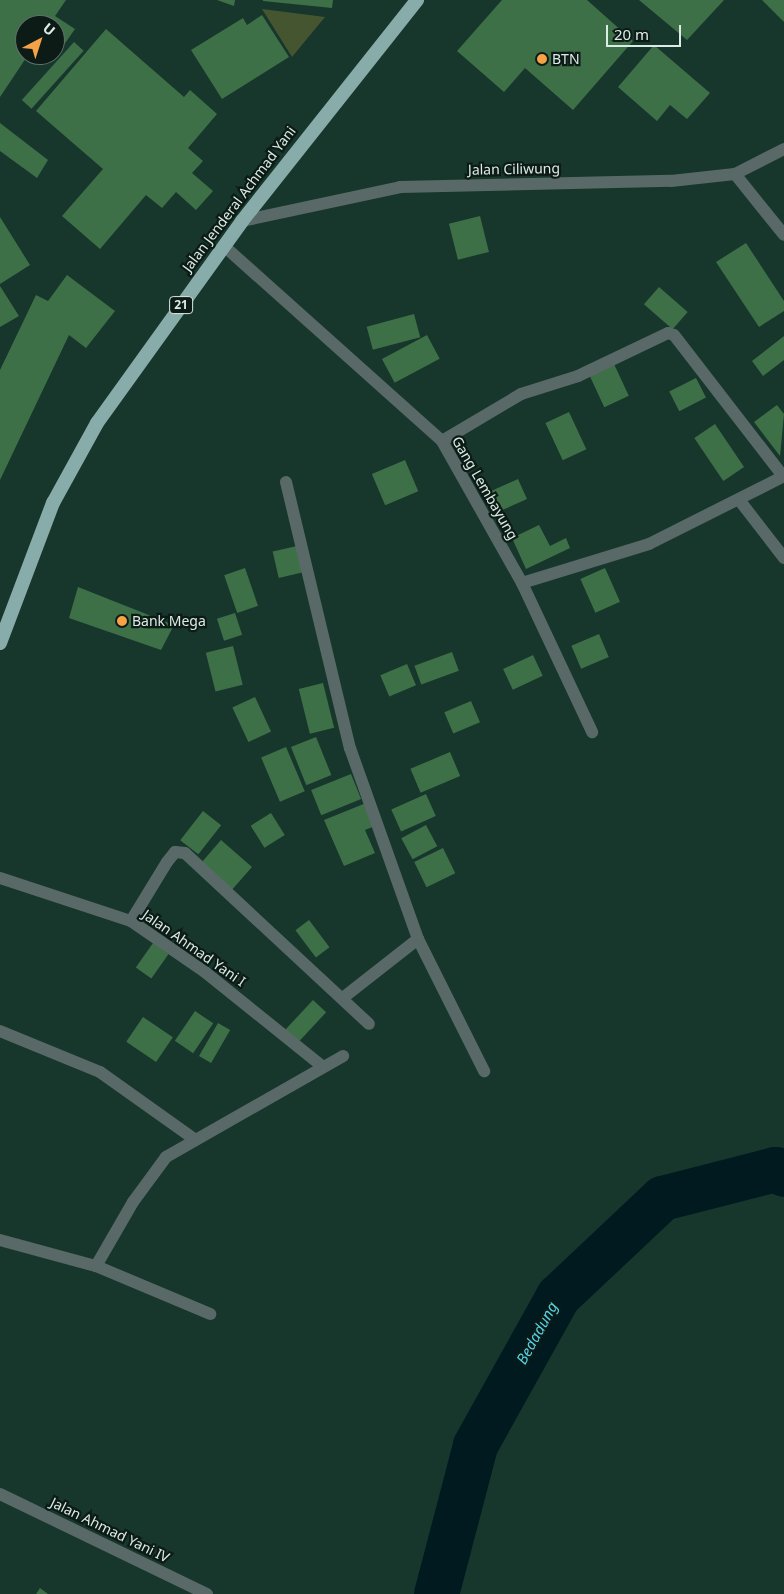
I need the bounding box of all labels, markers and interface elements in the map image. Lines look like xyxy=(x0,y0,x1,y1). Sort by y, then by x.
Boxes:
north arrow xyxy=(15,15,65,65)
scale bar xyxy=(609,15,684,47)
text: U xyxy=(39,18,59,40)
text: 20 m xyxy=(614,24,649,44)
place label: BTN xyxy=(552,51,580,67)
marker: BTN xyxy=(536,53,548,65)
street label: Jalan Jenderal Achmad Yani xyxy=(179,123,299,275)
street label: Jalan Ciliwung xyxy=(468,160,560,178)
road number: 21 xyxy=(168,296,194,314)
street label: Gang Lembayung xyxy=(449,433,521,543)
place label: Bank Mega xyxy=(132,613,206,629)
marker: Bank Mega xyxy=(116,615,128,627)
street label: Jalan Ahmad Yani I xyxy=(139,906,249,990)
water label: Bedadung xyxy=(513,1299,561,1367)
street label: Jalan Ahmad Yani IV xyxy=(48,1494,172,1566)

